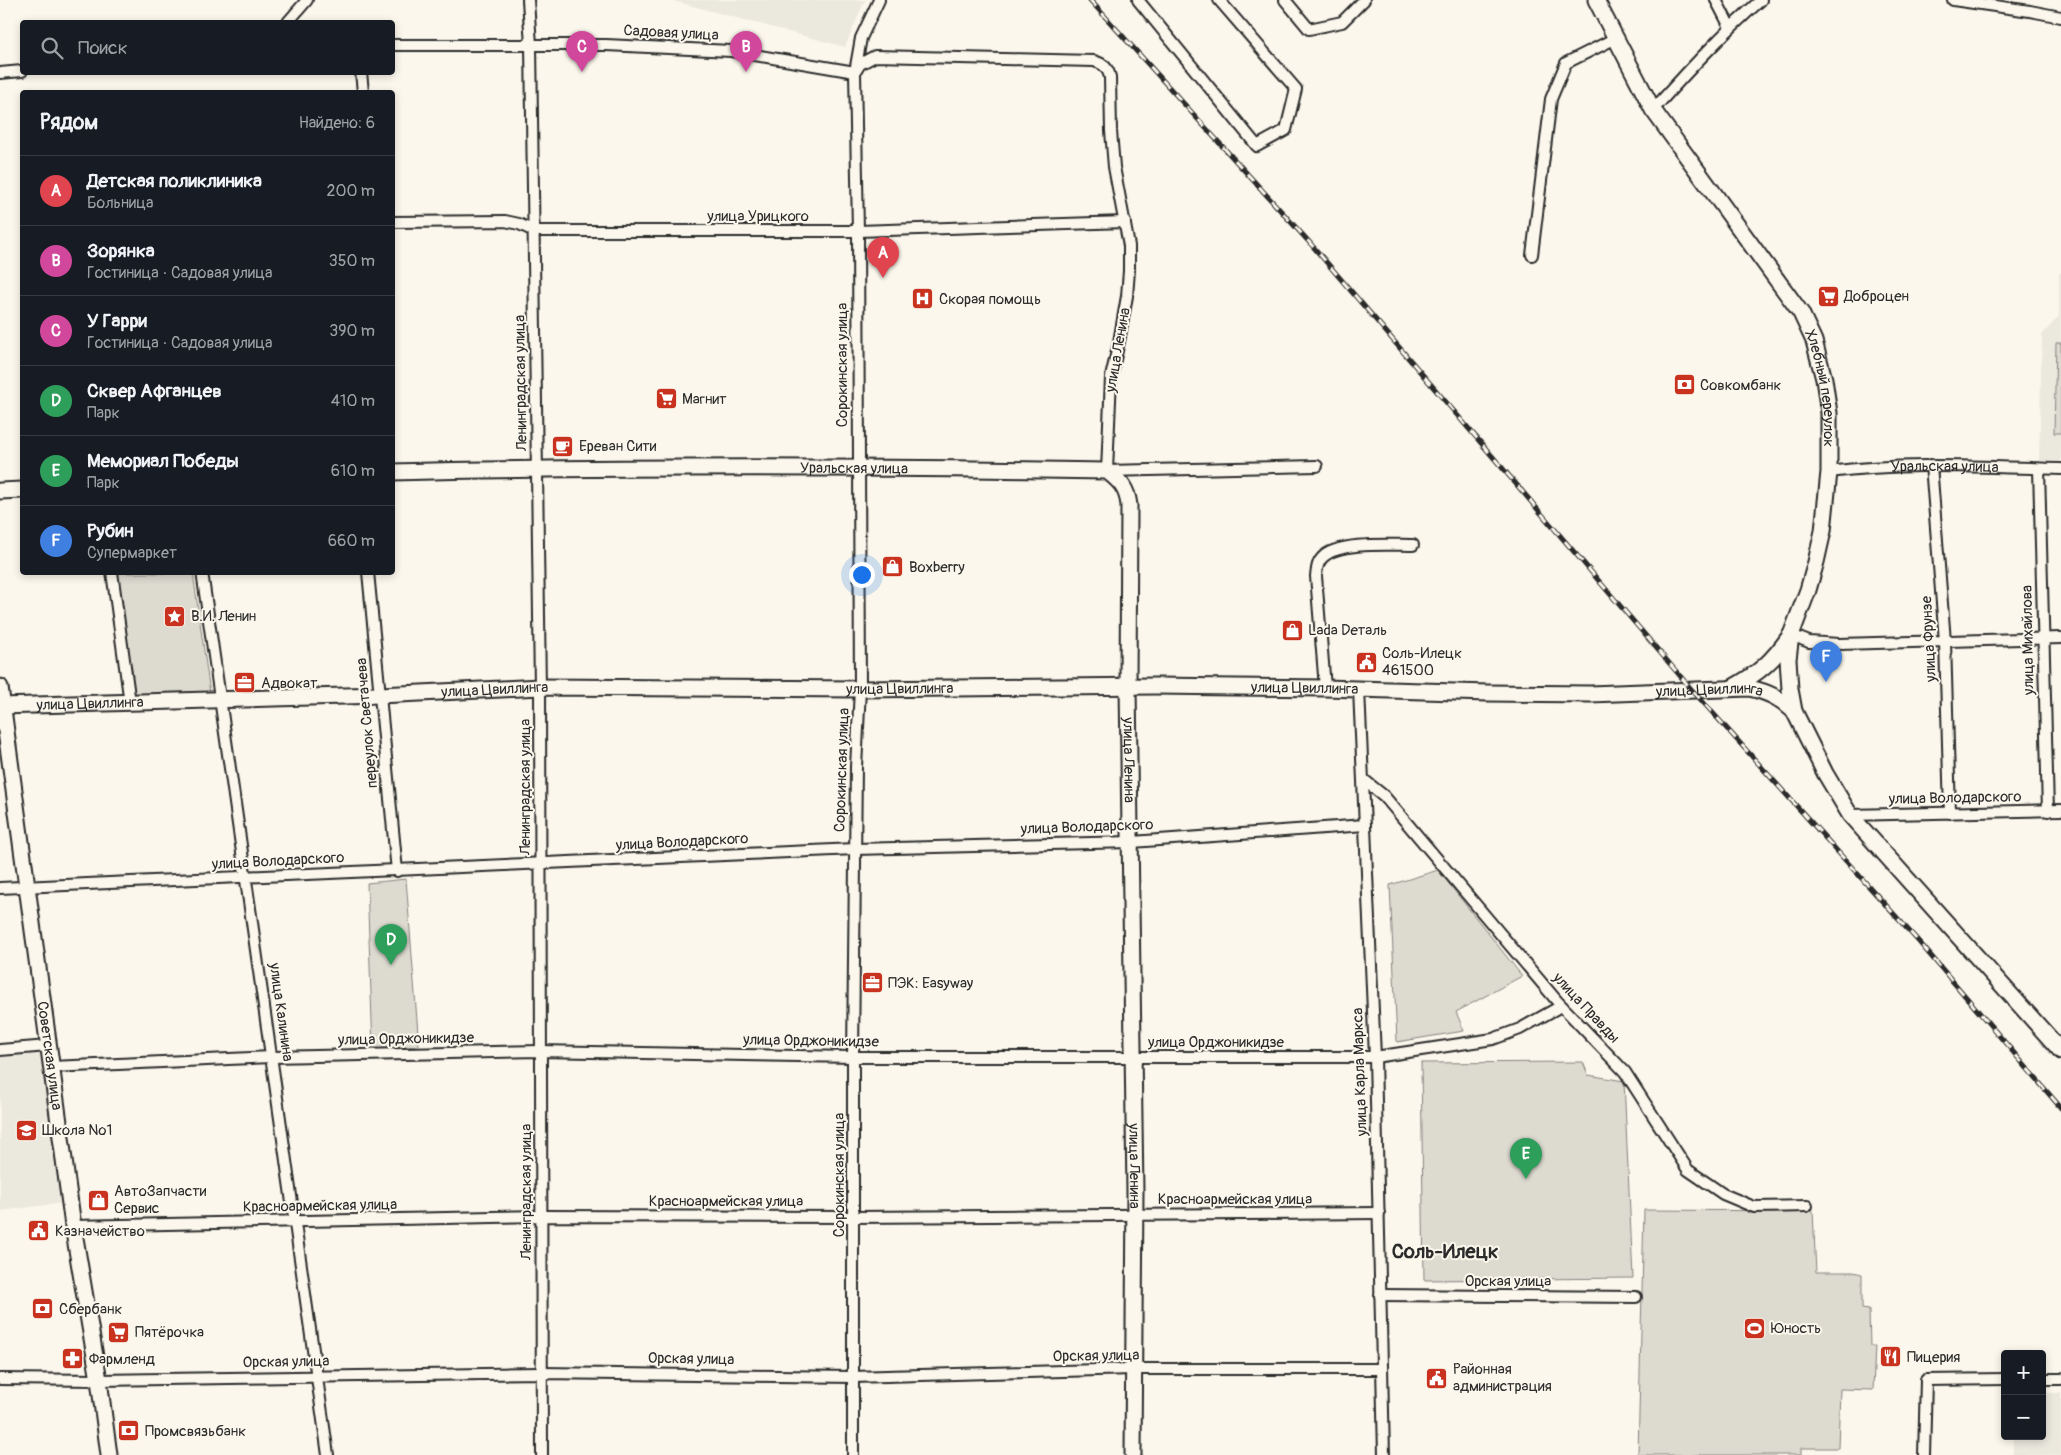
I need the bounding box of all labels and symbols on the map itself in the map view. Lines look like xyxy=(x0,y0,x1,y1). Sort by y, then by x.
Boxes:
street label: Садовая улица xyxy=(623,21,719,45)
pin: C xyxy=(566,31,598,72)
pin: B xyxy=(730,31,762,72)
street label: улица Урицкого xyxy=(706,207,809,226)
pin: A xyxy=(867,237,899,278)
supermarket icon: Доброцен xyxy=(1816,284,1840,308)
hospital icon: Скорая помощь xyxy=(911,287,935,311)
place label: Доброцен xyxy=(1843,287,1909,306)
place label: Скорая помощь xyxy=(939,290,1041,309)
street label: Сорокинская улица xyxy=(833,303,852,427)
street label: улица Ленина xyxy=(1101,306,1135,395)
street label: Ленинградская улица xyxy=(510,315,532,452)
street label: Хлебный переулок xyxy=(1800,326,1839,447)
bank icon: Совкомбанк xyxy=(1672,373,1696,397)
place label: Совкомбанк xyxy=(1700,376,1781,395)
supermarket icon: Магнит xyxy=(654,387,678,411)
place label: Магнит xyxy=(682,390,727,409)
cafe icon: Ереван Сити xyxy=(551,434,575,458)
place label: Ереван Сити xyxy=(579,437,657,456)
street label: Уральская улица xyxy=(1890,456,1999,477)
street label: Уральская улица xyxy=(800,458,908,478)
shop icon: Boxberry xyxy=(881,555,905,579)
place label: Boxberry xyxy=(909,558,965,577)
your location xyxy=(849,562,875,588)
street label: улица Михайлова xyxy=(2018,585,2038,696)
street label: улица Фрунзе xyxy=(1917,595,1941,684)
place icon: В.И. Ленин xyxy=(163,604,187,628)
place label: В.И. Ленин xyxy=(191,607,256,626)
shop icon: Lada Dеталь xyxy=(1280,618,1304,642)
place label: Lada Dеталь xyxy=(1308,621,1387,640)
pin: F xyxy=(1810,641,1842,682)
place label: Соль-Илецк 461500 xyxy=(1382,644,1462,680)
public building icon: Соль-Илецк 461500 xyxy=(1354,650,1378,674)
street label: переулок Светачева xyxy=(352,657,382,789)
office icon: Адвокат xyxy=(233,671,257,695)
place label: Адвокат xyxy=(261,674,318,693)
street label: улица Цвиллинга xyxy=(440,677,548,701)
street label: улица Цвиллинга xyxy=(1250,678,1359,699)
street label: улица Цвиллинга xyxy=(1654,678,1766,701)
street label: улица Цвиллинга xyxy=(845,679,953,699)
street label: улица Цвиллинга xyxy=(35,692,144,714)
street label: Сорокинская улица xyxy=(830,708,854,832)
street label: улица Ленина xyxy=(1119,716,1139,803)
street label: Ленинградская улица xyxy=(516,719,535,856)
street label: улица Володарского xyxy=(1887,787,2022,809)
street label: улица Володарского xyxy=(1019,815,1154,839)
street label: улица Володарского xyxy=(614,829,749,855)
street label: улица Володарского xyxy=(210,848,345,874)
pin: D xyxy=(375,924,407,965)
street label: улица Калинина xyxy=(265,960,297,1063)
street label: улица Правды xyxy=(1548,968,1624,1047)
office icon: ПЭК: Easyway xyxy=(860,971,884,995)
place label: ПЭК: Easyway xyxy=(888,974,974,993)
street label: Советская улица xyxy=(33,1000,67,1111)
street label: улица Карла Маркса xyxy=(1348,1007,1372,1138)
street label: улица Орджоникидзе xyxy=(337,1028,475,1050)
street label: улица Орджоникидзе xyxy=(742,1030,880,1052)
street label: улица Орджоникидзе xyxy=(1147,1033,1285,1052)
street label: Сорокинская улица xyxy=(830,1113,849,1237)
school or university icon: Школа №1 xyxy=(14,1118,38,1142)
place label: Школа №1 xyxy=(42,1121,112,1140)
street label: улица Ленина xyxy=(1125,1122,1145,1209)
street label: Ленинградская улица xyxy=(517,1124,536,1261)
pin: E xyxy=(1510,1138,1542,1179)
place label: АвтоЗапчасти Сервис xyxy=(114,1182,207,1218)
shop icon: АвтоЗапчасти Сервис xyxy=(86,1188,110,1212)
street label: Красноармейская улица xyxy=(1158,1190,1312,1209)
street label: Красноармейская улица xyxy=(649,1192,803,1211)
street label: Красноармейская улица xyxy=(243,1195,397,1217)
public building icon: Казначейство xyxy=(27,1219,51,1243)
place label: Казначейство xyxy=(55,1222,145,1241)
district label: Соль-Илецк xyxy=(1392,1239,1498,1264)
street label: Орская улица xyxy=(1465,1272,1551,1291)
bank icon: Сбербанк xyxy=(31,1297,55,1321)
place label: Сбербанк xyxy=(59,1300,122,1319)
sports icon: Юность xyxy=(1743,1316,1767,1340)
place label: Юность xyxy=(1771,1319,1821,1338)
supermarket icon: Пятёрочка xyxy=(107,1320,131,1344)
place label: Пятёрочка xyxy=(135,1323,204,1342)
restaurant icon: Пицерия xyxy=(1879,1345,1903,1369)
street label: Орская улица xyxy=(1053,1346,1139,1366)
pharmacy icon: Фармленд xyxy=(61,1347,85,1371)
place label: Пицерия xyxy=(1907,1348,1960,1367)
street label: Орская улица xyxy=(648,1349,734,1369)
place label: Фармленд xyxy=(89,1350,155,1369)
street label: Орская улица xyxy=(243,1352,329,1372)
place label: Районная администрация xyxy=(1453,1360,1552,1396)
public building icon: Районная администрация xyxy=(1425,1366,1449,1390)
bank icon: Промсвязьбанк xyxy=(117,1419,141,1443)
place label: Промсвязьбанк xyxy=(145,1422,246,1441)

